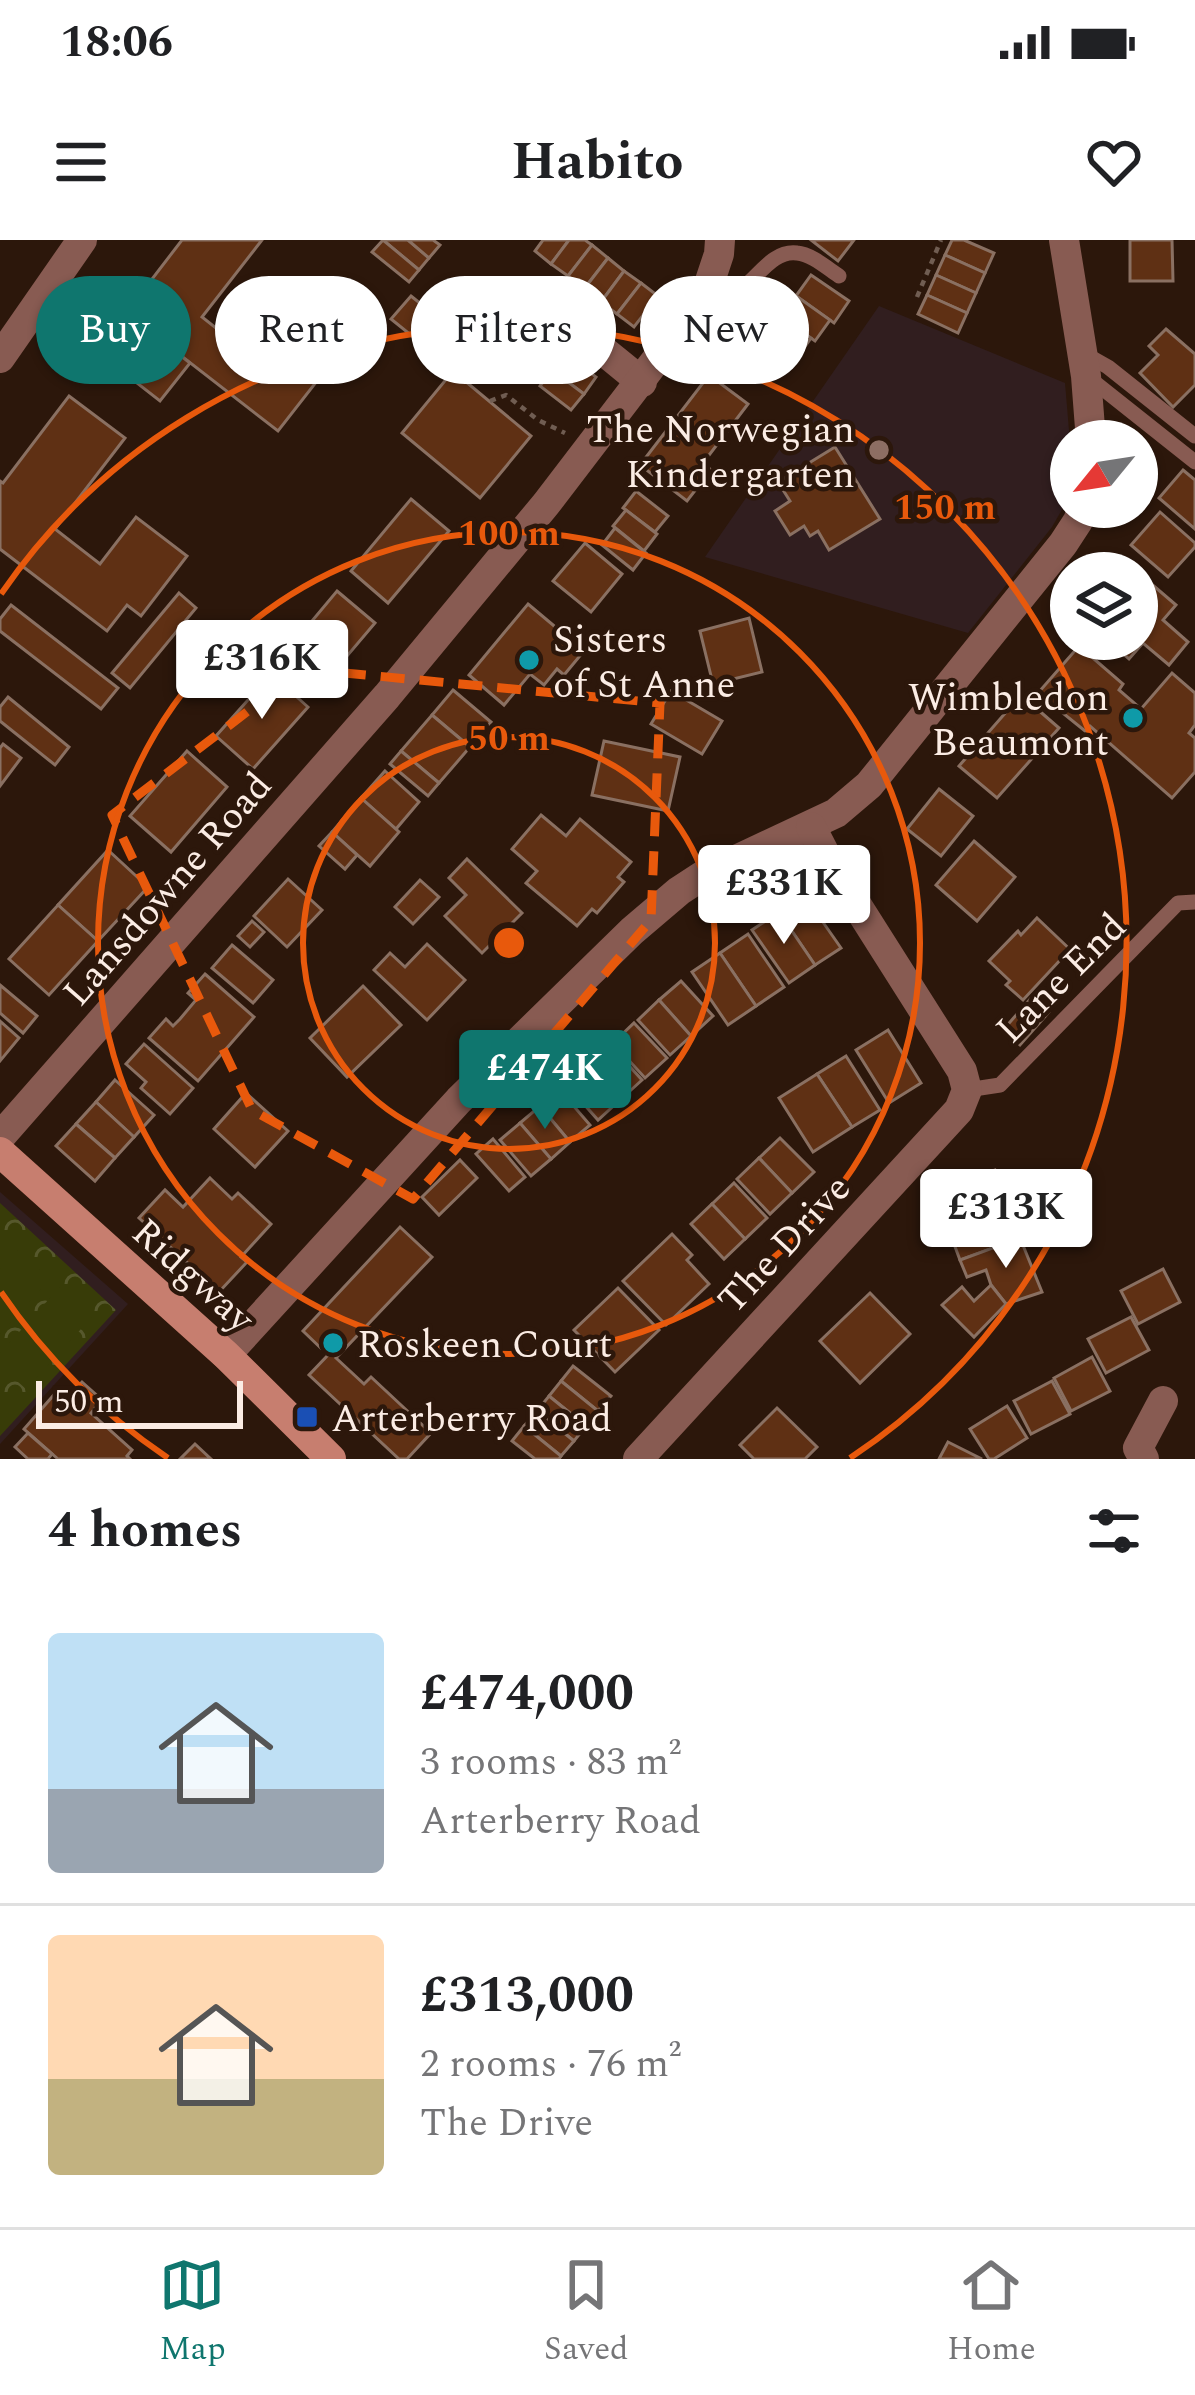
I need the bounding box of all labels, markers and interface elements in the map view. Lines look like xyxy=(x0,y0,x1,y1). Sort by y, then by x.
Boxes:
text: 18:06 xyxy=(60,8,173,77)
text: Habito xyxy=(511,121,684,203)
icon: menu xyxy=(48,129,114,195)
icon: heart xyxy=(1081,129,1147,195)
chip: Buy xyxy=(36,276,191,384)
chip: Rent xyxy=(215,276,387,384)
chip: Filters xyxy=(411,276,616,384)
chip: New xyxy=(640,276,809,384)
place label: The Norwegian Kindergarten xyxy=(586,401,855,505)
north arrow xyxy=(1050,420,1158,528)
map controls xyxy=(1050,420,1158,660)
marker: The Norwegian Kindergarten xyxy=(866,437,892,463)
text: 150 m xyxy=(894,481,996,536)
text: 100 m xyxy=(458,507,560,562)
button: layers xyxy=(1050,552,1158,660)
place label: Sisters of St Anne xyxy=(553,611,735,715)
pin: £316K xyxy=(178,620,346,722)
text: £316K xyxy=(203,629,321,688)
marker: Sisters of St Anne xyxy=(516,647,542,673)
place label: Wimbledon Beaumont xyxy=(908,669,1109,773)
marker: Wimbledon Beaumont xyxy=(1120,705,1146,731)
text: 50 m xyxy=(468,712,550,767)
street label: Lansdowne Road xyxy=(49,759,287,1020)
pin: £331K xyxy=(700,845,868,947)
text: £331K xyxy=(725,854,843,913)
street label: Lane End xyxy=(983,900,1141,1058)
centre of rings xyxy=(488,922,530,964)
pin: £474K xyxy=(461,1030,629,1132)
text: £474K xyxy=(486,1039,604,1098)
street label: The Drive xyxy=(704,1161,865,1328)
pin: £313K xyxy=(922,1169,1090,1271)
text: £313K xyxy=(947,1178,1065,1237)
street label: Ridgway xyxy=(118,1204,268,1348)
place label: Roskeen Court xyxy=(357,1316,612,1375)
marker: Roskeen Court xyxy=(320,1330,346,1356)
scale bar xyxy=(36,1375,243,1428)
text: 50 m xyxy=(54,1377,124,1427)
place label: Arterberry Road xyxy=(331,1390,612,1449)
marker: Arterberry Road xyxy=(294,1404,320,1430)
text: 4 homes xyxy=(48,1492,242,1570)
icon: filters xyxy=(1081,1498,1147,1564)
text: £474,000 xyxy=(420,1655,634,1733)
icon: home xyxy=(144,1681,288,1825)
text: 3 rooms · 83 m² xyxy=(420,1733,681,1792)
text: Arterberry Road xyxy=(420,1792,701,1851)
text: £313,000 xyxy=(420,1957,634,2035)
icon: home xyxy=(144,1983,288,2127)
text: 2 rooms · 76 m² xyxy=(420,2035,681,2094)
text: The Drive xyxy=(420,2094,593,2153)
tab: Map xyxy=(159,2252,226,2374)
tab: Saved xyxy=(544,2252,629,2374)
tab: Home xyxy=(947,2252,1036,2374)

